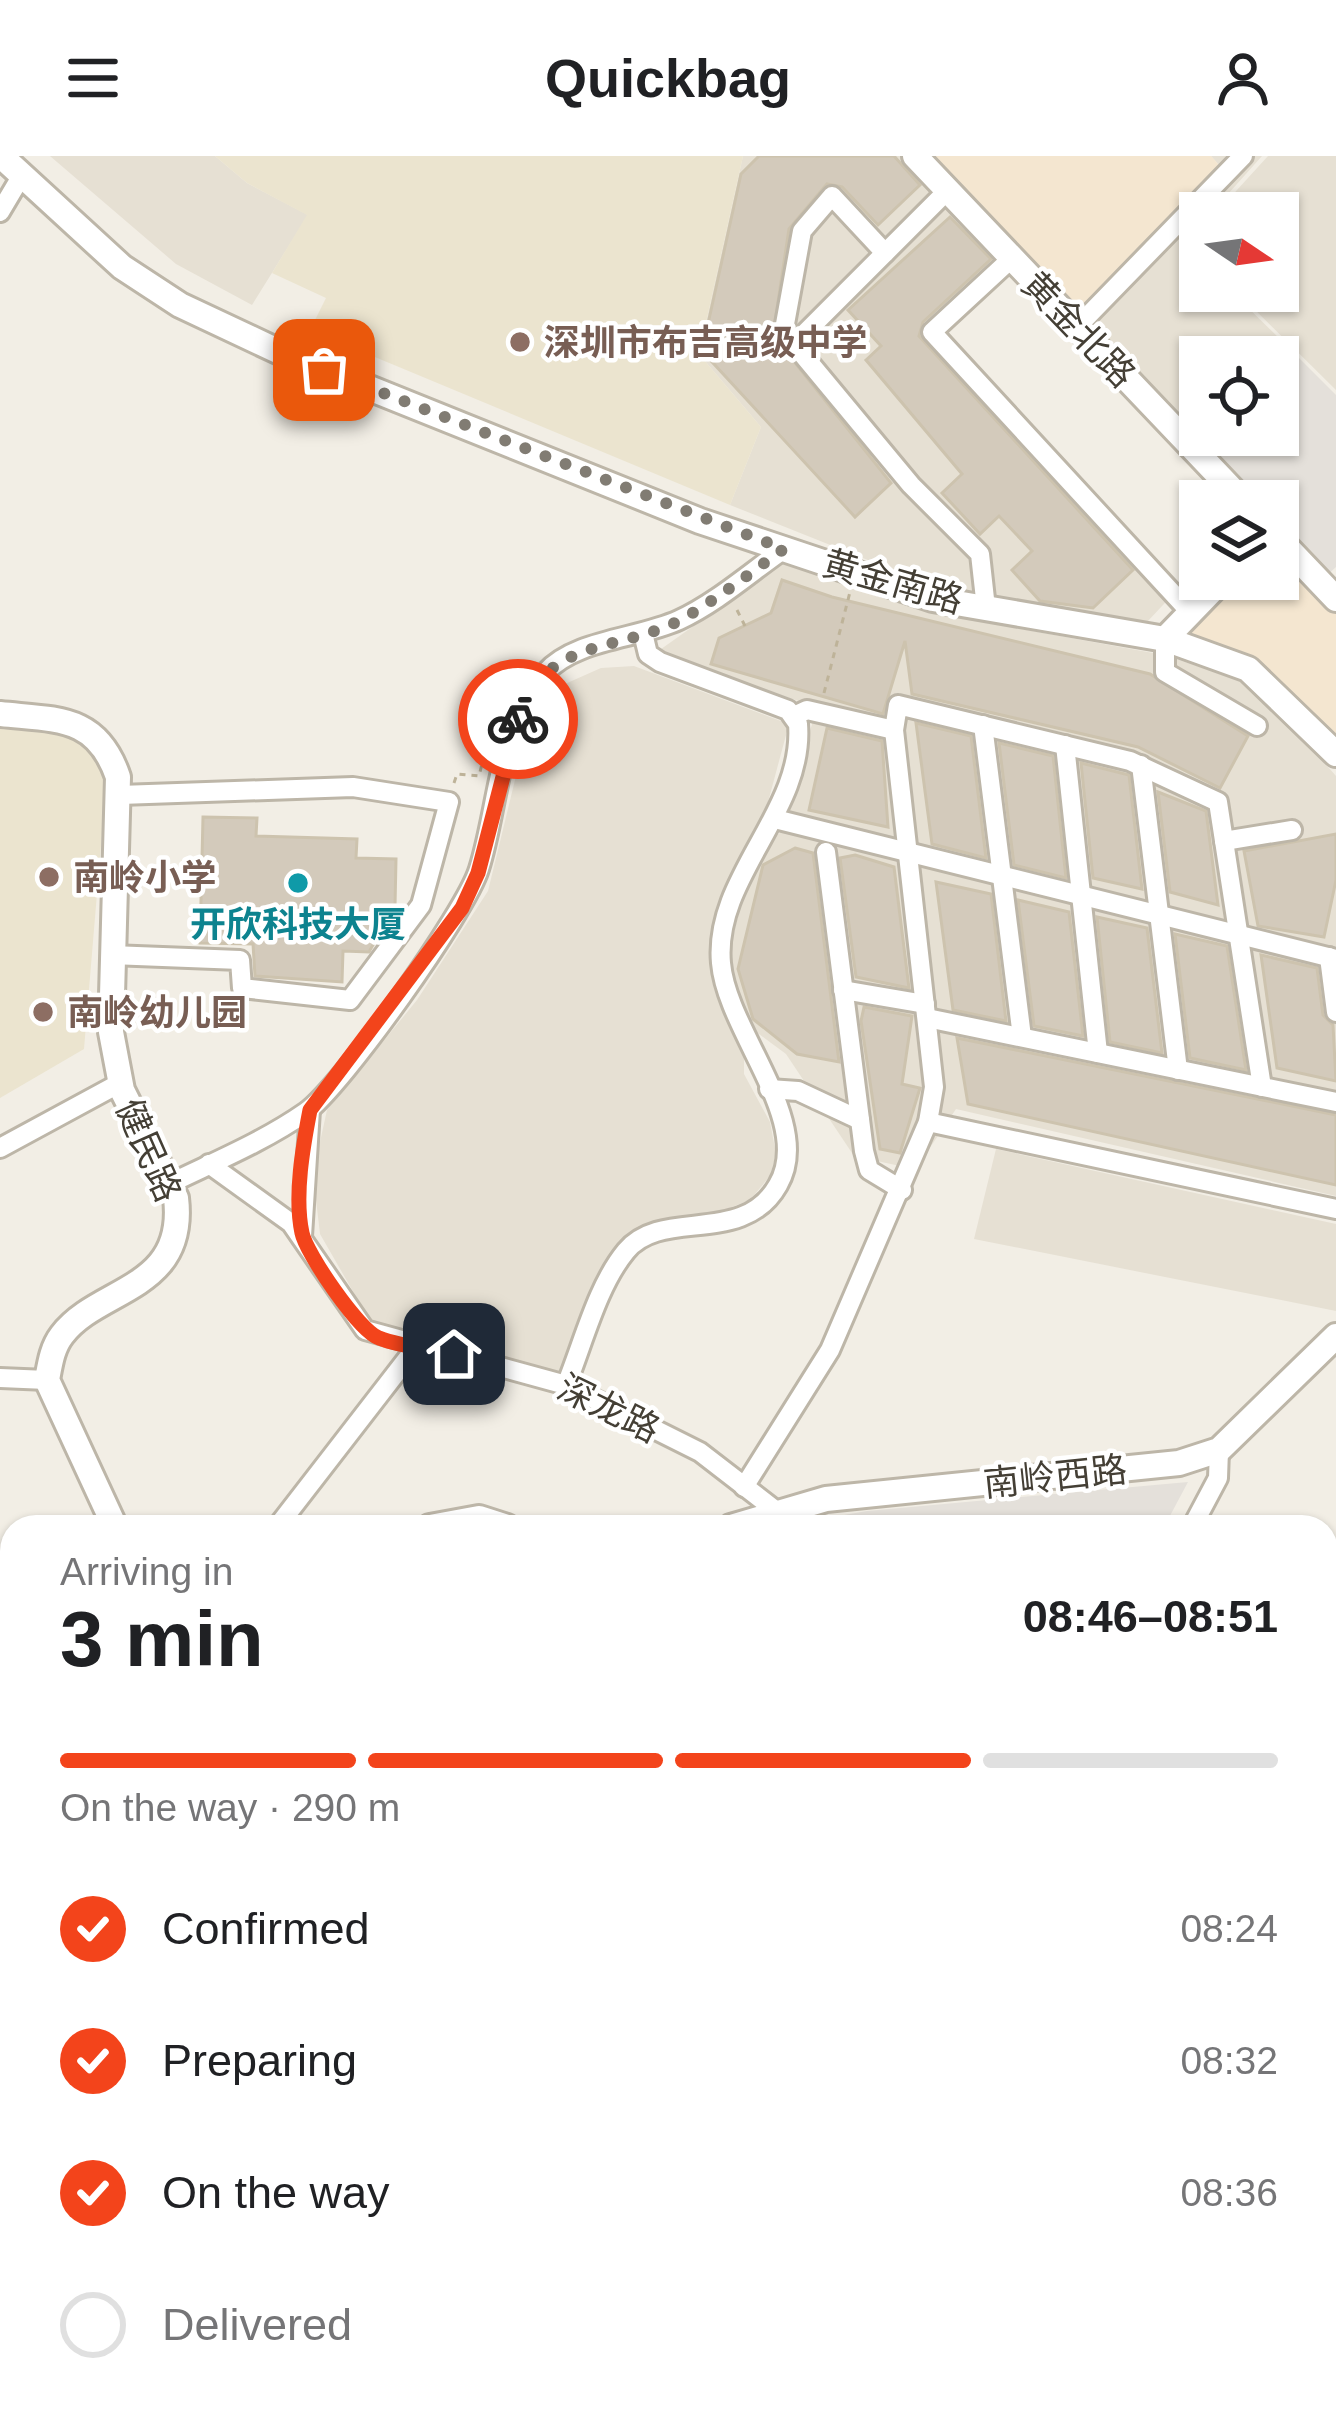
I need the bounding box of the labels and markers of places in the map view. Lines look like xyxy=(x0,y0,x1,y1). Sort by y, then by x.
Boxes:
pin xyxy=(273,319,375,421)
place label: 深圳市布吉高级中学 xyxy=(544,322,868,363)
marker: 深圳市布吉高级中学 xyxy=(507,329,533,355)
place label: 南岭小学 xyxy=(73,857,217,898)
marker: 南岭小学 xyxy=(36,864,62,890)
marker: 开欣科技大厦 xyxy=(285,870,311,896)
place label: 开欣科技大厦 xyxy=(190,904,406,945)
place label: 南岭幼儿园 xyxy=(67,992,247,1033)
marker: 南岭幼儿园 xyxy=(30,999,56,1025)
pin xyxy=(403,1303,505,1405)

